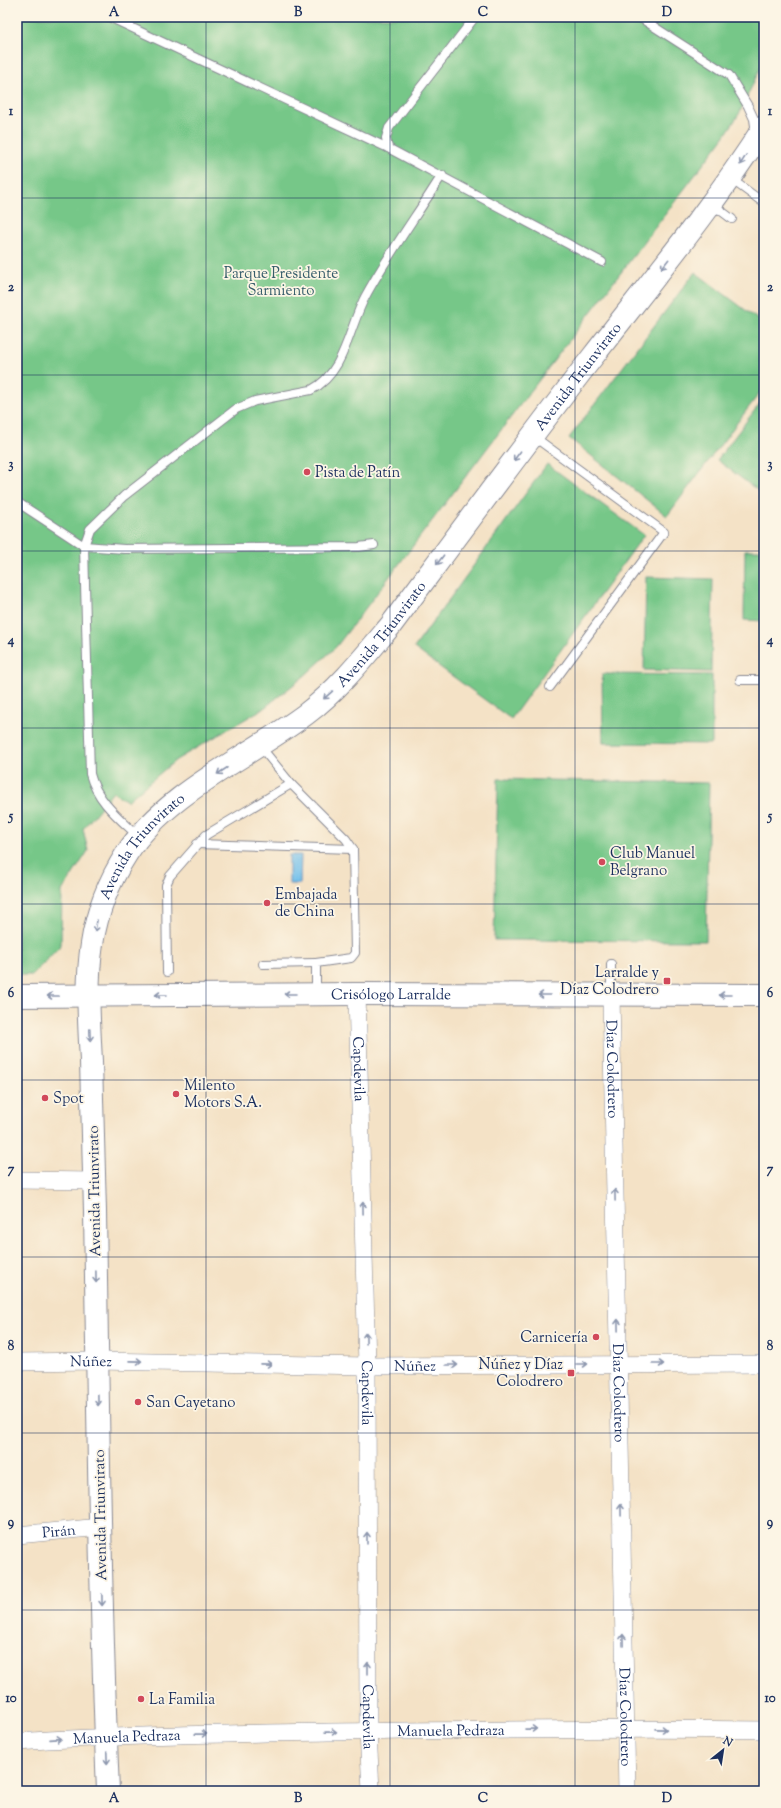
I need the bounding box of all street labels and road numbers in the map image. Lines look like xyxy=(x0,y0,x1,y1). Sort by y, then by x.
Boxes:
street label: Avenida Triunvirato xyxy=(531,319,627,436)
street label: Avenida Triunvirato xyxy=(333,578,432,693)
street label: Avenida Triunvirato xyxy=(95,789,190,903)
street label: Crisólogo Larralde xyxy=(331,985,451,1006)
street label: Díaz Colodrero xyxy=(599,1019,622,1119)
street label: Capdevila xyxy=(346,1036,369,1102)
street label: Avenida Triunvirato xyxy=(84,1125,107,1257)
street label: Díaz Colodrero xyxy=(606,1343,629,1443)
street label: Núñez xyxy=(70,1352,112,1373)
street label: Núñez xyxy=(394,1357,436,1378)
street label: Capdevila xyxy=(355,1360,376,1426)
street label: Avenida Triunvirato xyxy=(90,1449,113,1581)
street label: Pirán xyxy=(41,1520,77,1545)
street label: Díaz Colodrero xyxy=(613,1667,636,1767)
street label: Capdevila xyxy=(356,1684,378,1750)
street label: Manuela Pedraza xyxy=(397,1721,505,1743)
street label: Manuela Pedraza xyxy=(73,1726,181,1751)

